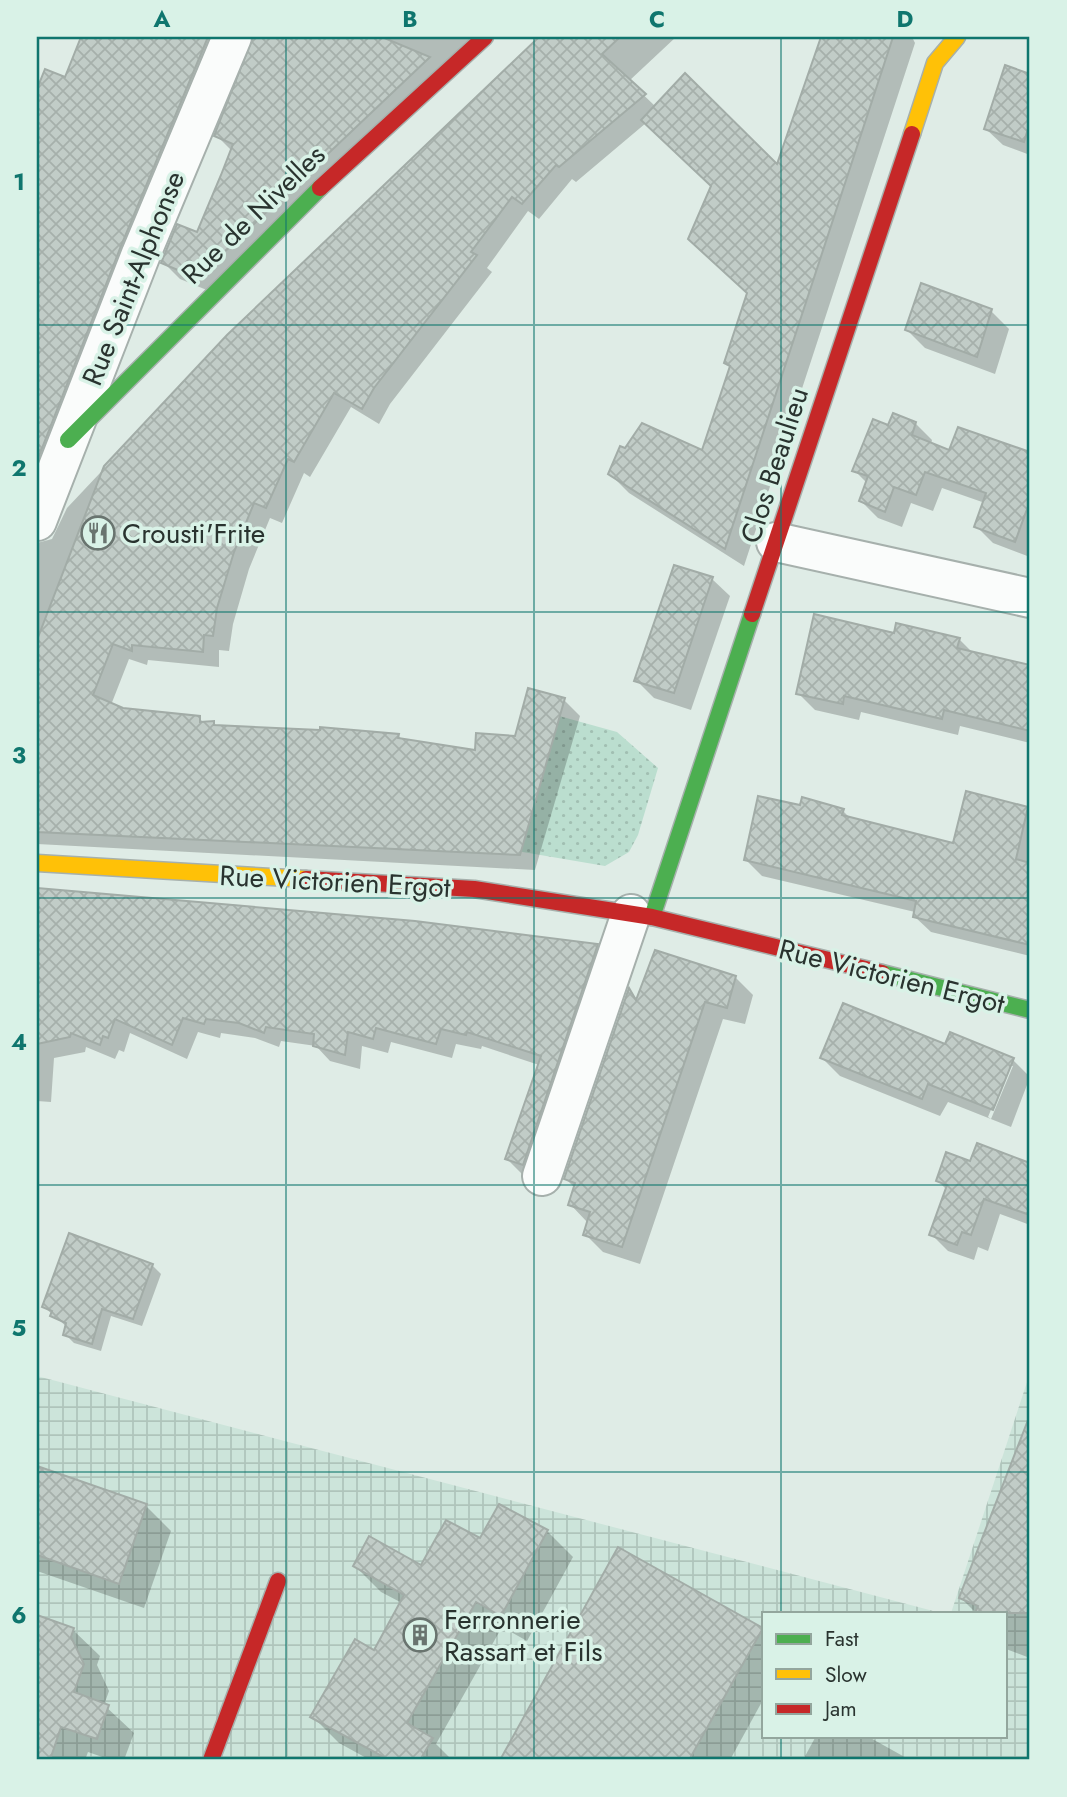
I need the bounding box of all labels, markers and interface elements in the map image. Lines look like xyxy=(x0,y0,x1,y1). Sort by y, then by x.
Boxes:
text: A xyxy=(153,2,171,36)
text: B xyxy=(402,2,418,36)
text: C xyxy=(649,2,665,36)
text: D xyxy=(897,2,914,36)
street label: Rue de Nivelles xyxy=(172,135,334,294)
text: 1 xyxy=(13,165,25,199)
street label: Rue Saint-Alphonse xyxy=(72,165,195,392)
street label: Clos Beaulieu xyxy=(730,382,819,548)
text: 2 xyxy=(11,451,27,485)
place label: Crousti'Frite xyxy=(122,513,265,554)
restaurant icon: Crousti'Frite xyxy=(79,514,117,552)
text: 3 xyxy=(12,738,26,772)
street label: Rue Victorien Ergot xyxy=(218,855,452,908)
street label: Rue Victorien Ergot xyxy=(775,929,1009,1024)
text: 4 xyxy=(11,1025,27,1059)
text: 5 xyxy=(12,1311,26,1345)
text: 6 xyxy=(11,1598,27,1632)
place label: Ferronnerie Rassart et Fils xyxy=(444,1599,602,1672)
legend xyxy=(762,1612,1007,1738)
building icon: Ferronnerie Rassart et Fils xyxy=(401,1616,439,1654)
text: Fast xyxy=(825,1624,858,1654)
text: Slow xyxy=(825,1660,867,1690)
text: Jam xyxy=(822,1694,857,1724)

